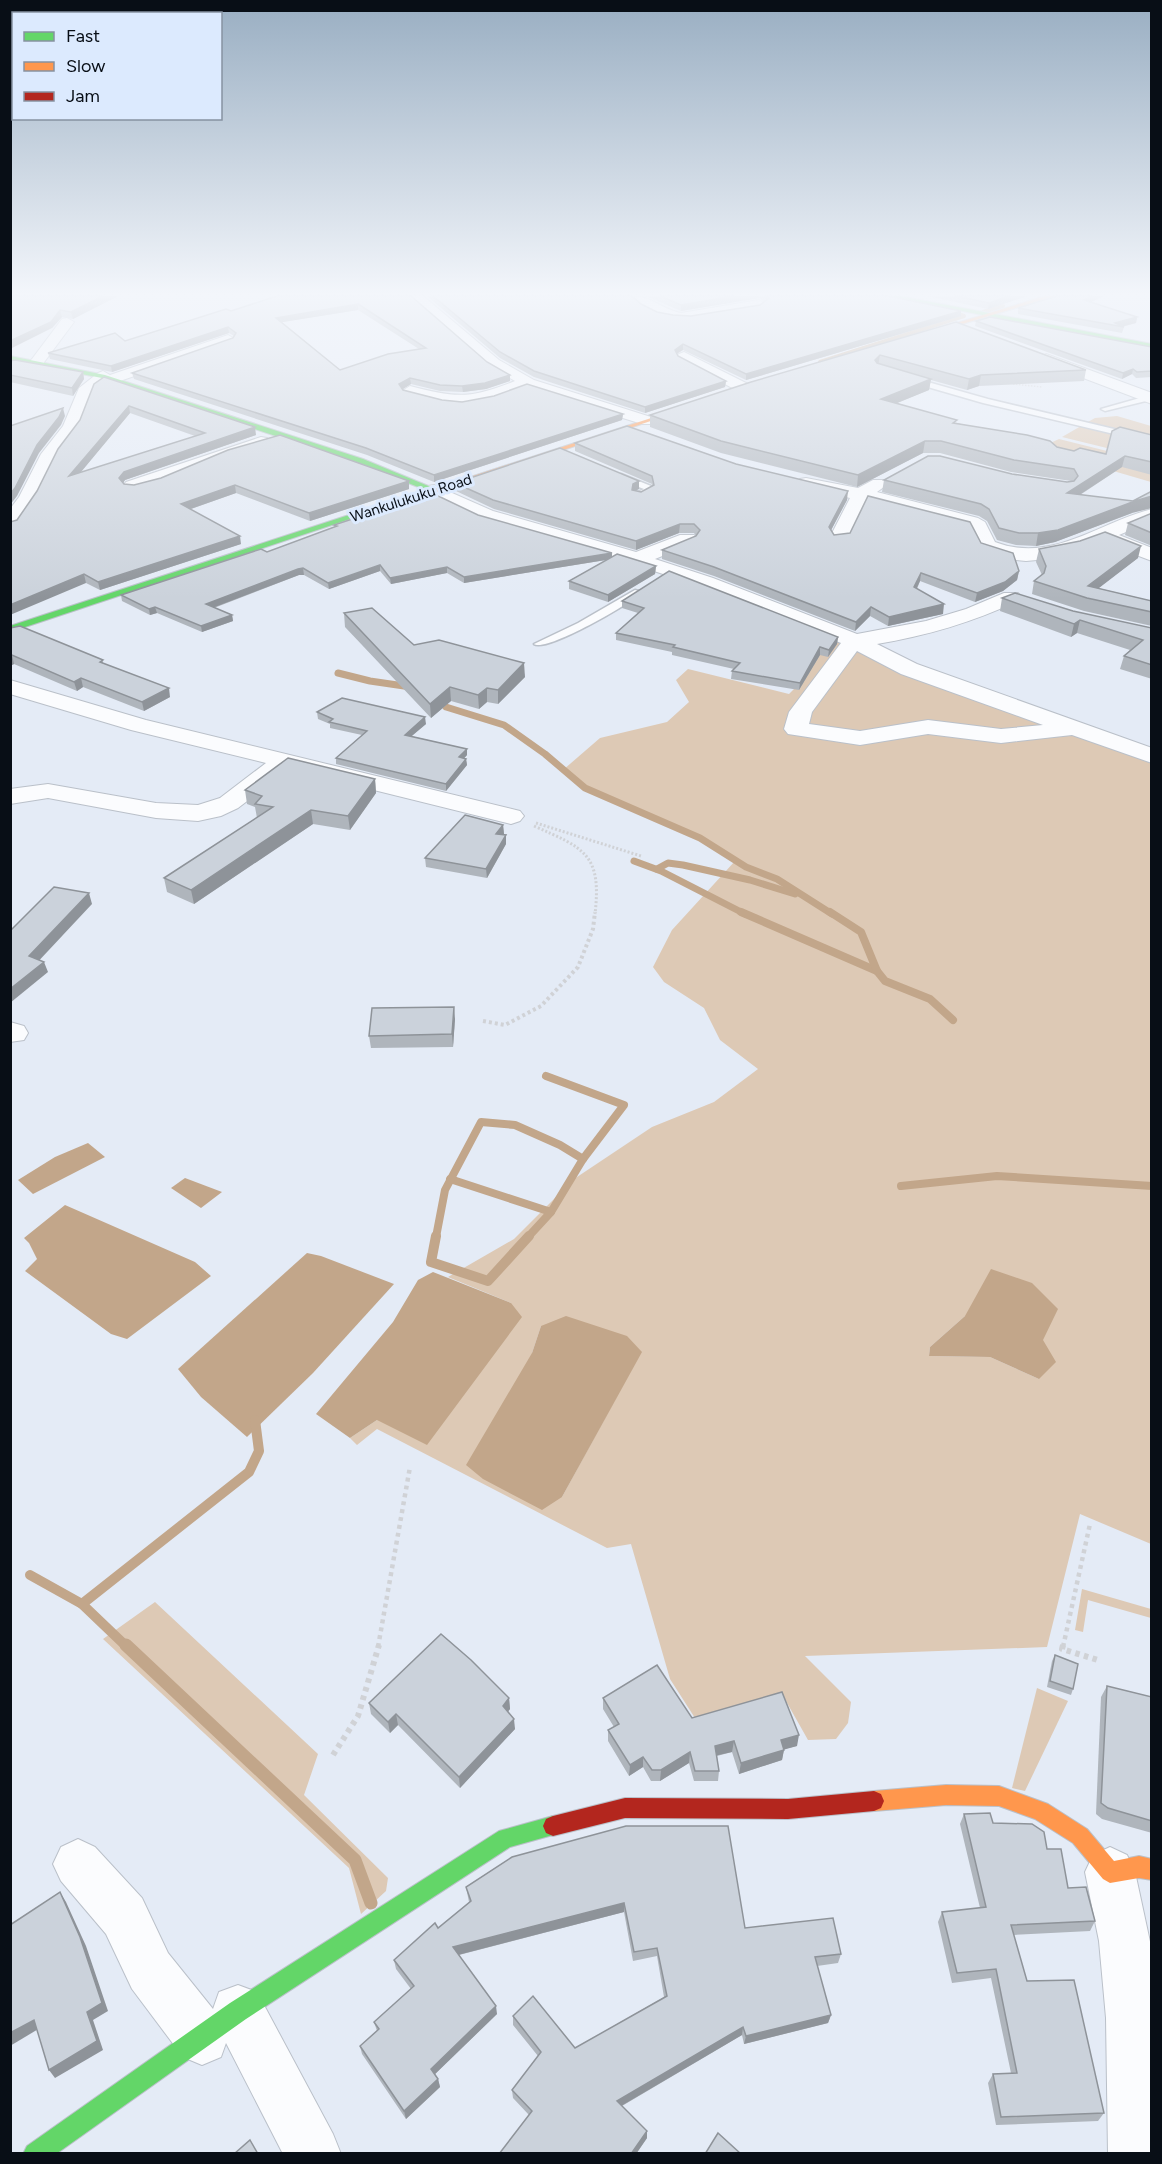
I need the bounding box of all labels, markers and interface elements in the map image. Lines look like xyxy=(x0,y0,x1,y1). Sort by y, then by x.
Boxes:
legend xyxy=(12,12,222,120)
text: Fast xyxy=(66,25,100,47)
text: Slow xyxy=(66,55,105,77)
text: Jam xyxy=(66,85,100,107)
street label: Wankulukuku Road xyxy=(348,470,474,526)

